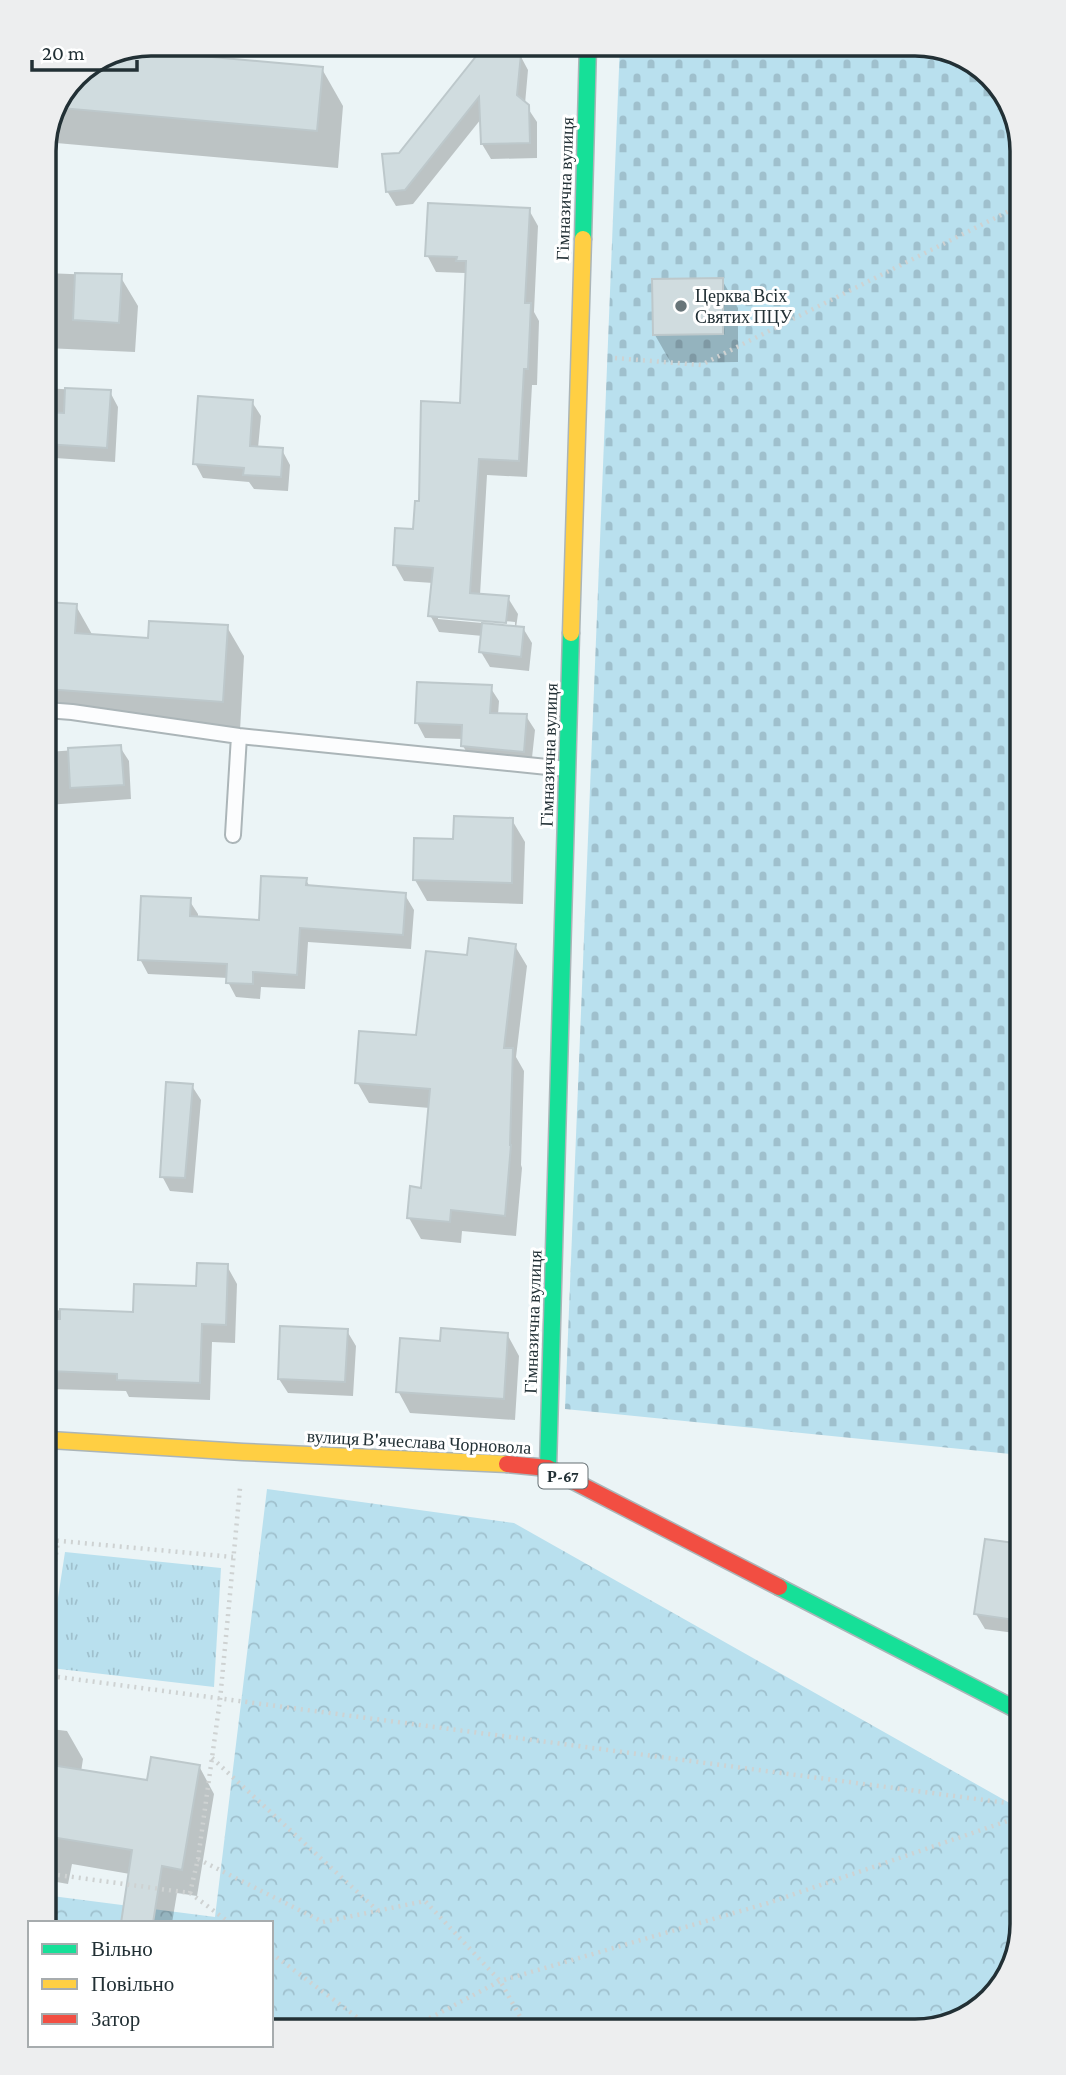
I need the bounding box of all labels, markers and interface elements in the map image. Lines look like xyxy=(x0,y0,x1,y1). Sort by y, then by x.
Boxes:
scale bar xyxy=(32,28,136,72)
text: 20 m xyxy=(42,41,85,65)
street label: Гімназична вулиця xyxy=(552,117,578,261)
place label: Церква Всіх Святих ПЦУ xyxy=(695,286,792,327)
marker: Церква Всіх Святих ПЦУ xyxy=(673,298,689,314)
street label: Гімназична вулиця xyxy=(536,683,562,827)
street label: Гімназична вулиця xyxy=(520,1250,546,1394)
street label: вулиця В'ячеслава Чорновола xyxy=(306,1426,532,1458)
road number: Р-67 xyxy=(538,1464,588,1488)
legend xyxy=(28,1921,273,2047)
text: Вільно xyxy=(91,1937,153,1961)
text: Повільно xyxy=(91,1972,174,1996)
text: Затор xyxy=(91,2007,140,2031)

